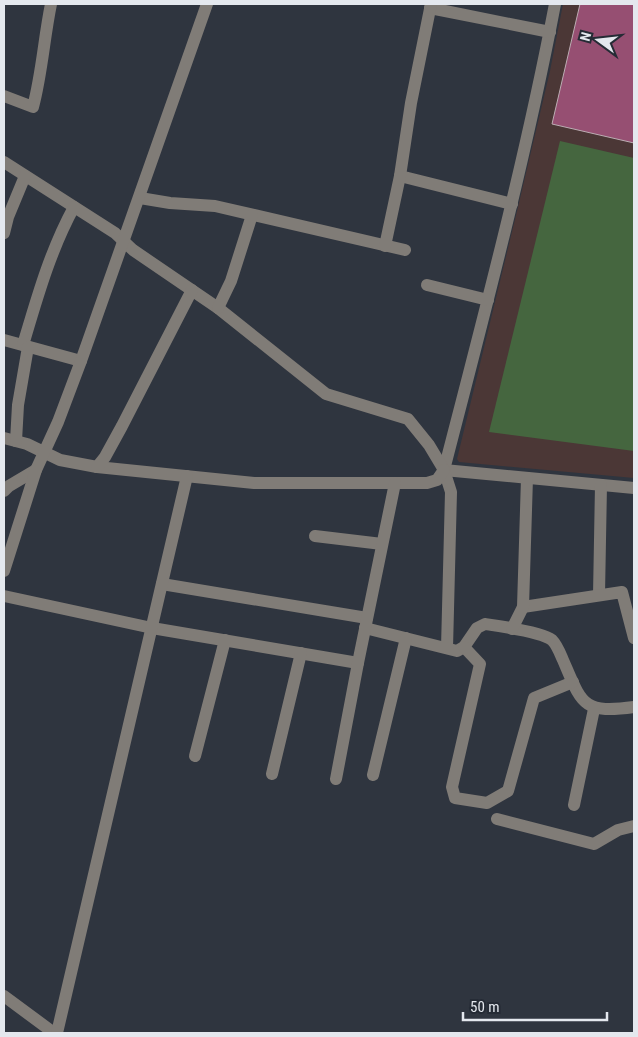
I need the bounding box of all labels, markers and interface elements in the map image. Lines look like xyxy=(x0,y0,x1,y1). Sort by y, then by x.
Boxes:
north arrow xyxy=(573,15,623,65)
text: N xyxy=(577,30,594,43)
scale bar xyxy=(463,990,607,1022)
text: 50 m xyxy=(470,998,500,1016)

